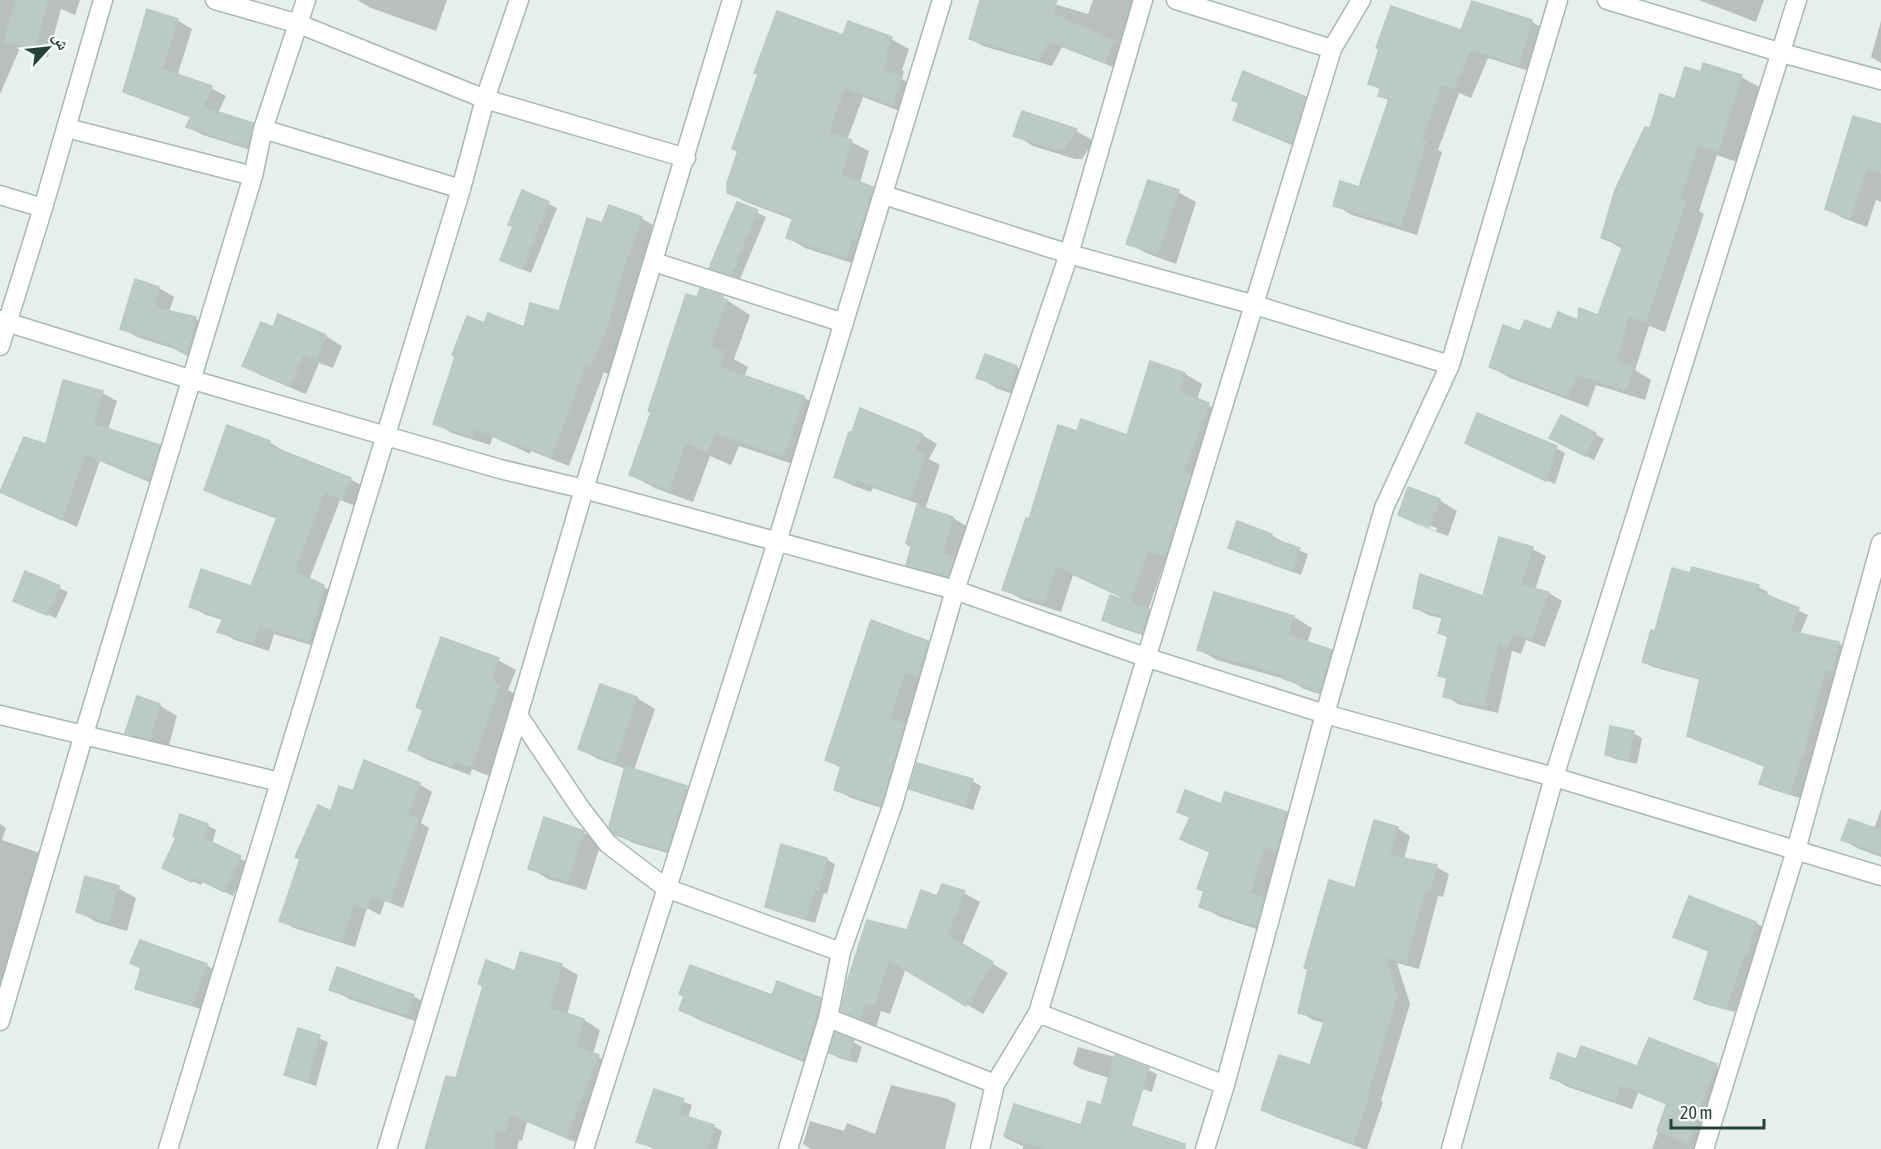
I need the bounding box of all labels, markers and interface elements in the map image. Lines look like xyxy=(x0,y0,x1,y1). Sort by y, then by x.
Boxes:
north arrow xyxy=(18,18,78,78)
text: ش xyxy=(49,30,73,53)
scale bar xyxy=(1671,1092,1764,1130)
text: 20 m xyxy=(1680,1102,1712,1123)

